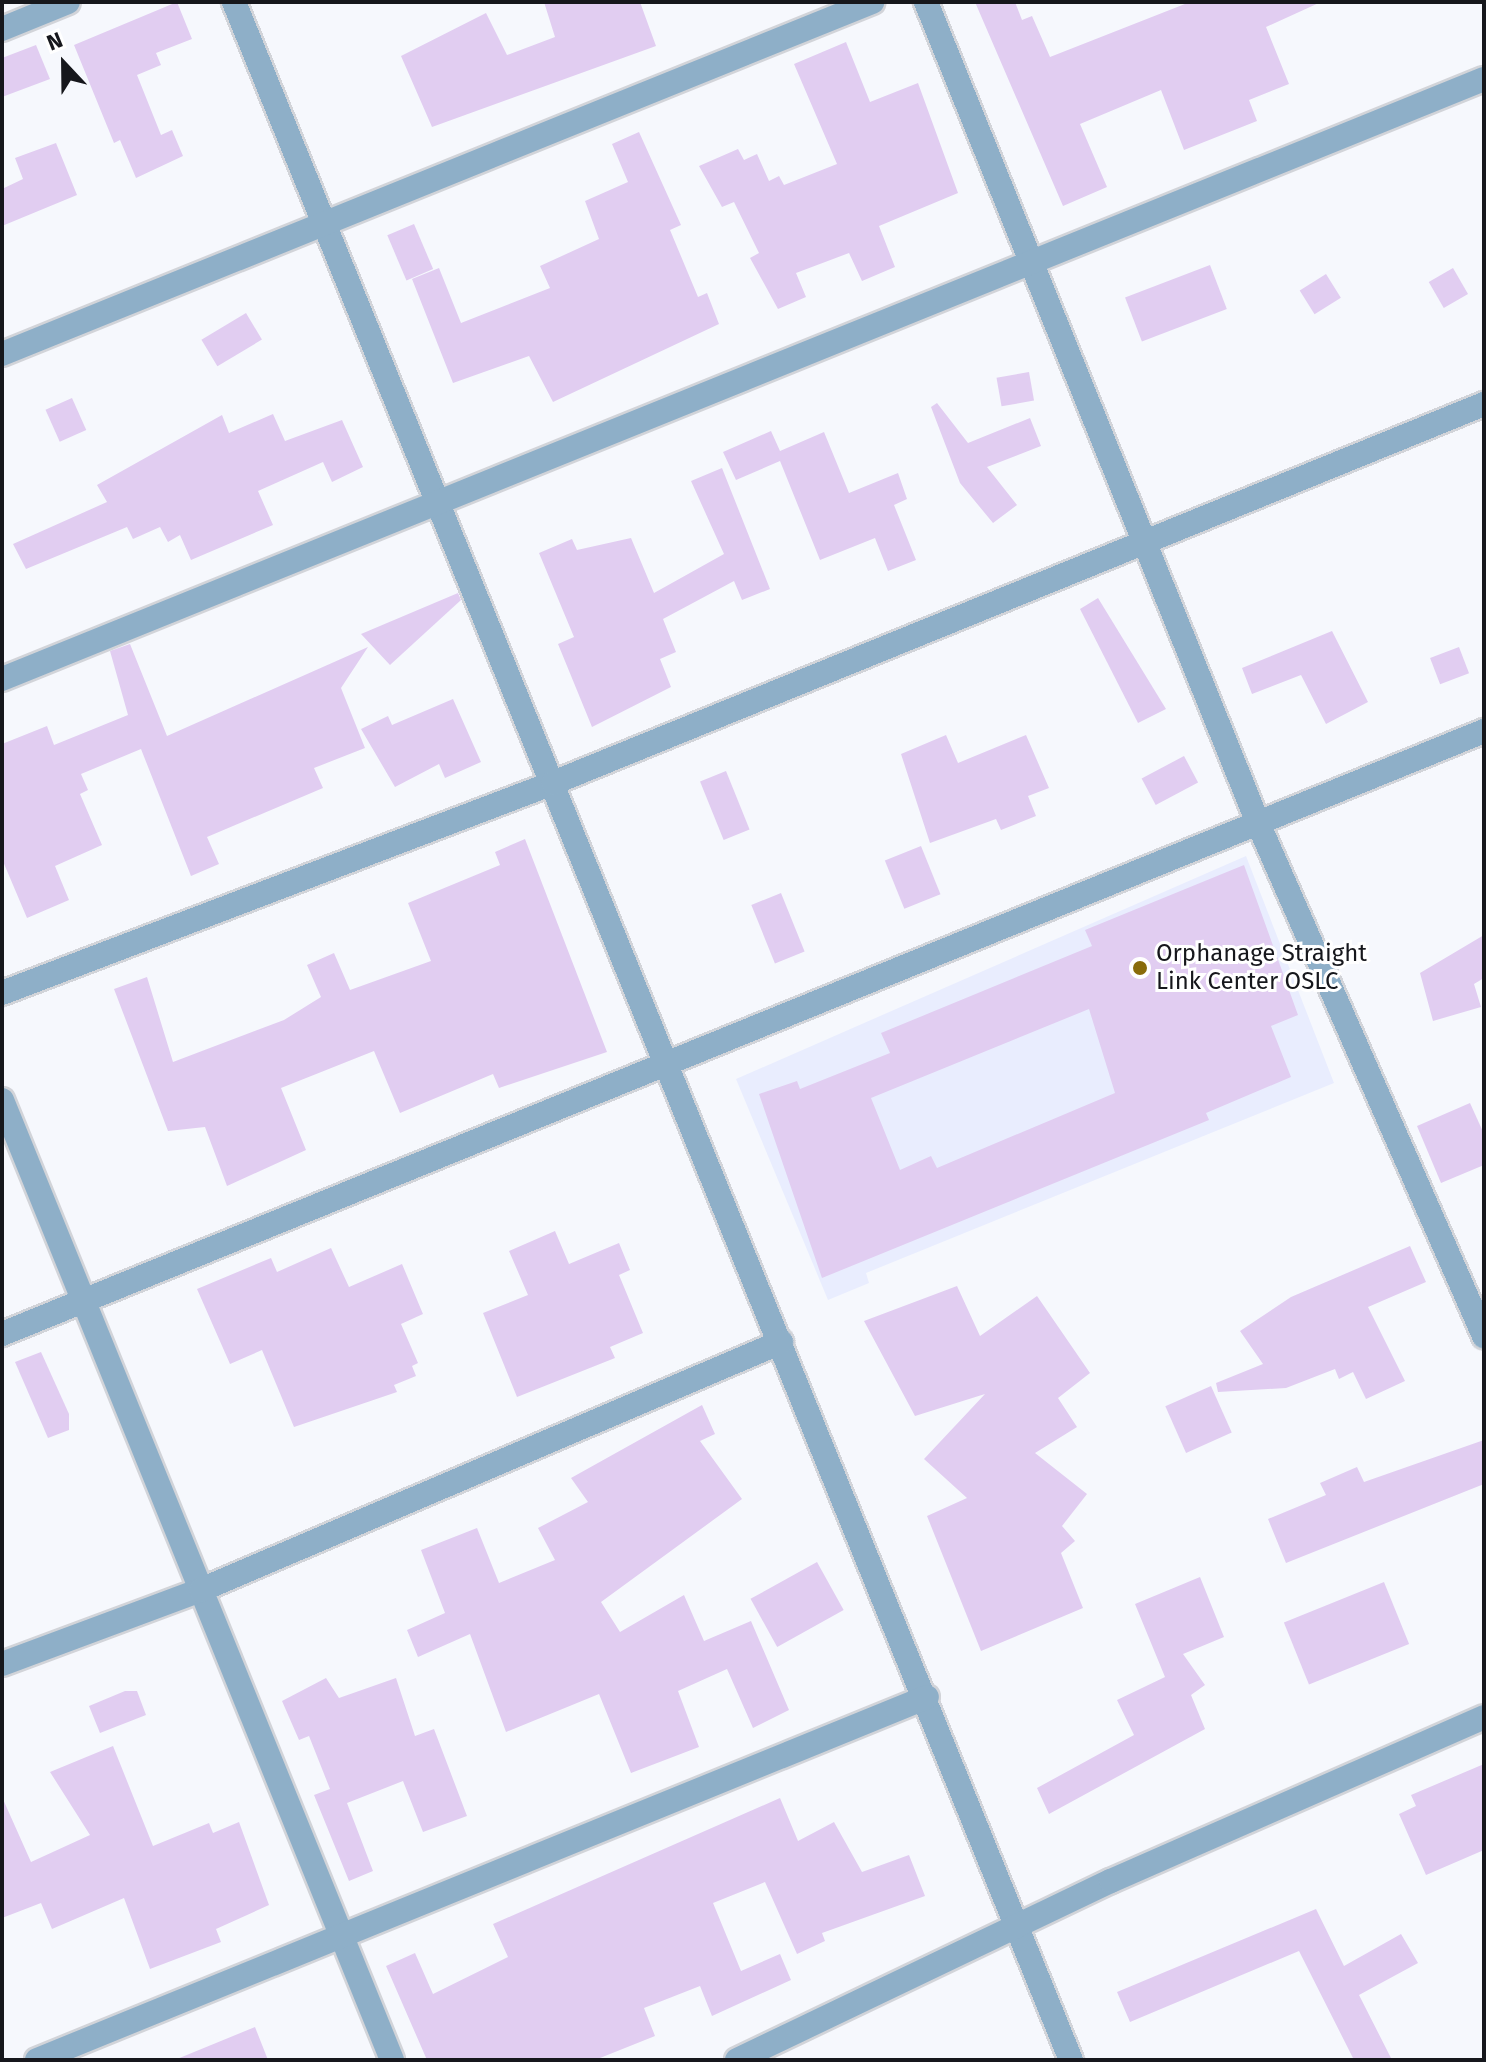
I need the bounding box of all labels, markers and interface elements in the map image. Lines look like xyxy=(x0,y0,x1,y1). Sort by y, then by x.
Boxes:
north arrow xyxy=(24,24,104,104)
text: N xyxy=(43,26,67,57)
place label: Orphanage Straight Link Center OSLC xyxy=(1156,940,1367,996)
marker: Orphanage Straight Link Center OSLC xyxy=(1131,959,1149,977)

